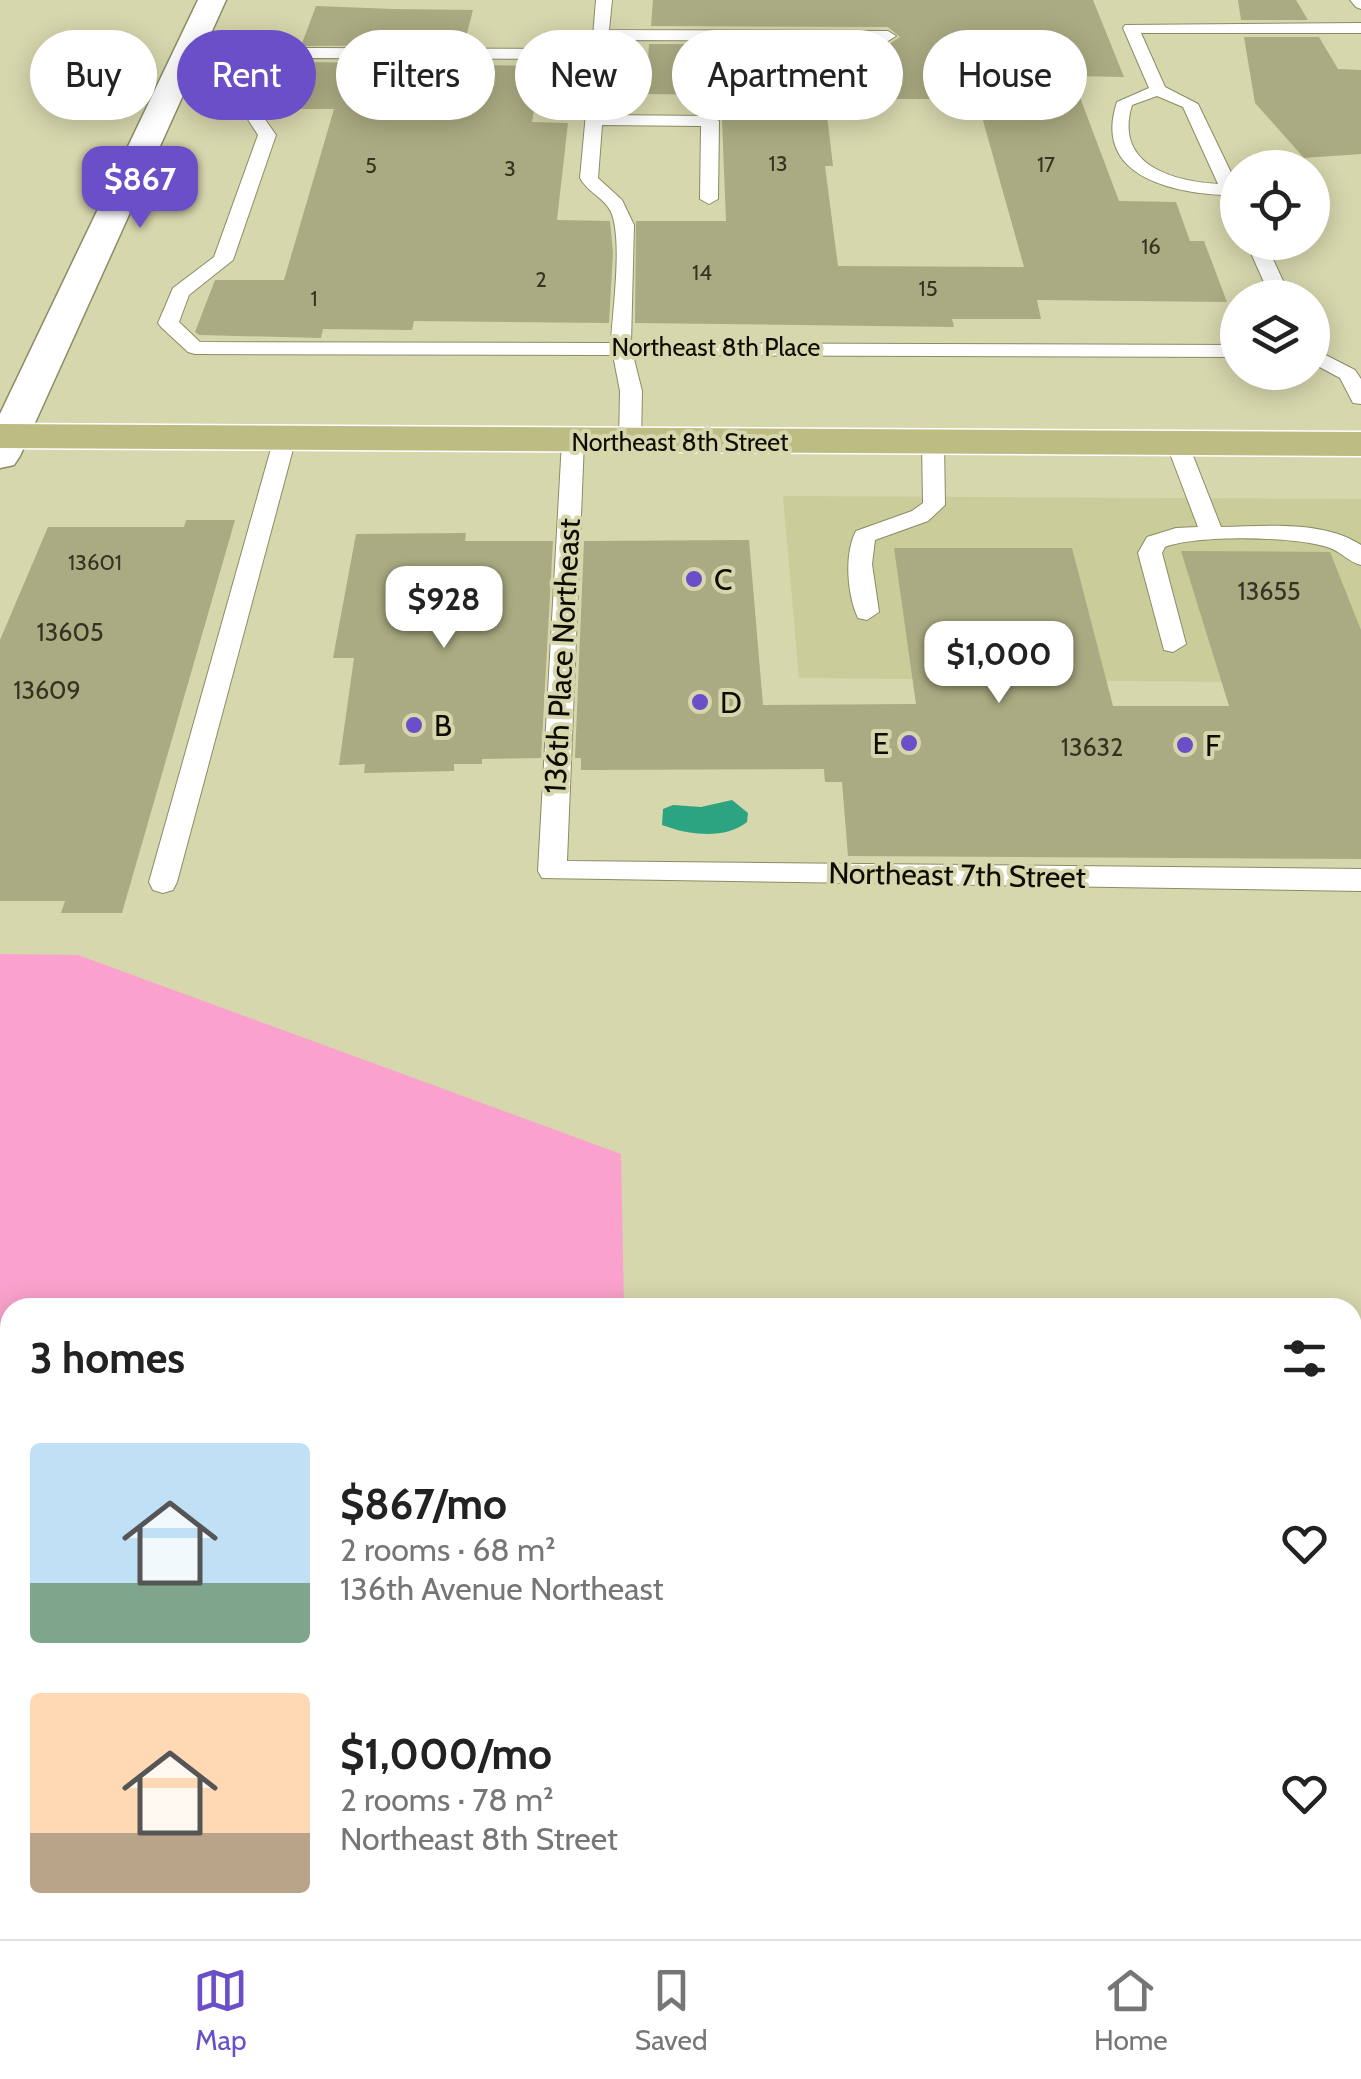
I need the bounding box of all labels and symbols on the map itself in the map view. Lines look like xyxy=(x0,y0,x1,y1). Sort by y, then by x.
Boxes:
pin: $867 xyxy=(81,146,199,231)
house number: 13 xyxy=(768,150,788,177)
house number: 17 xyxy=(1037,151,1055,178)
house number: 5 xyxy=(365,152,377,179)
house number: 3 xyxy=(504,155,516,182)
house number: 16 xyxy=(1141,233,1161,260)
house number: 14 xyxy=(692,259,712,286)
house number: 2 xyxy=(535,266,547,293)
house number: 15 xyxy=(918,275,938,302)
house number: 1 xyxy=(310,285,318,312)
street label: Northeast 8th Place xyxy=(612,332,821,362)
street label: Northeast 8th Street xyxy=(571,427,789,457)
street label: 136th Place Northeast xyxy=(536,517,588,795)
house number: 13601 xyxy=(68,549,122,576)
place label: C xyxy=(714,561,732,598)
pin: $928 xyxy=(385,566,503,651)
marker: C xyxy=(683,568,705,590)
house number: 13655 xyxy=(1238,576,1300,606)
house number: 13605 xyxy=(37,617,103,647)
pin: $1,000 xyxy=(918,621,1080,706)
house number: 13609 xyxy=(13,675,81,705)
place label: D xyxy=(720,684,742,721)
marker: D xyxy=(689,691,711,713)
place label: B xyxy=(434,707,452,744)
marker: B xyxy=(403,714,425,736)
place label: E xyxy=(872,725,889,762)
place label: F xyxy=(1205,727,1221,764)
marker: E xyxy=(898,732,920,754)
house number: 13632 xyxy=(1061,732,1123,762)
marker: F xyxy=(1174,734,1196,756)
street label: Northeast 7th Street xyxy=(828,854,1086,896)

